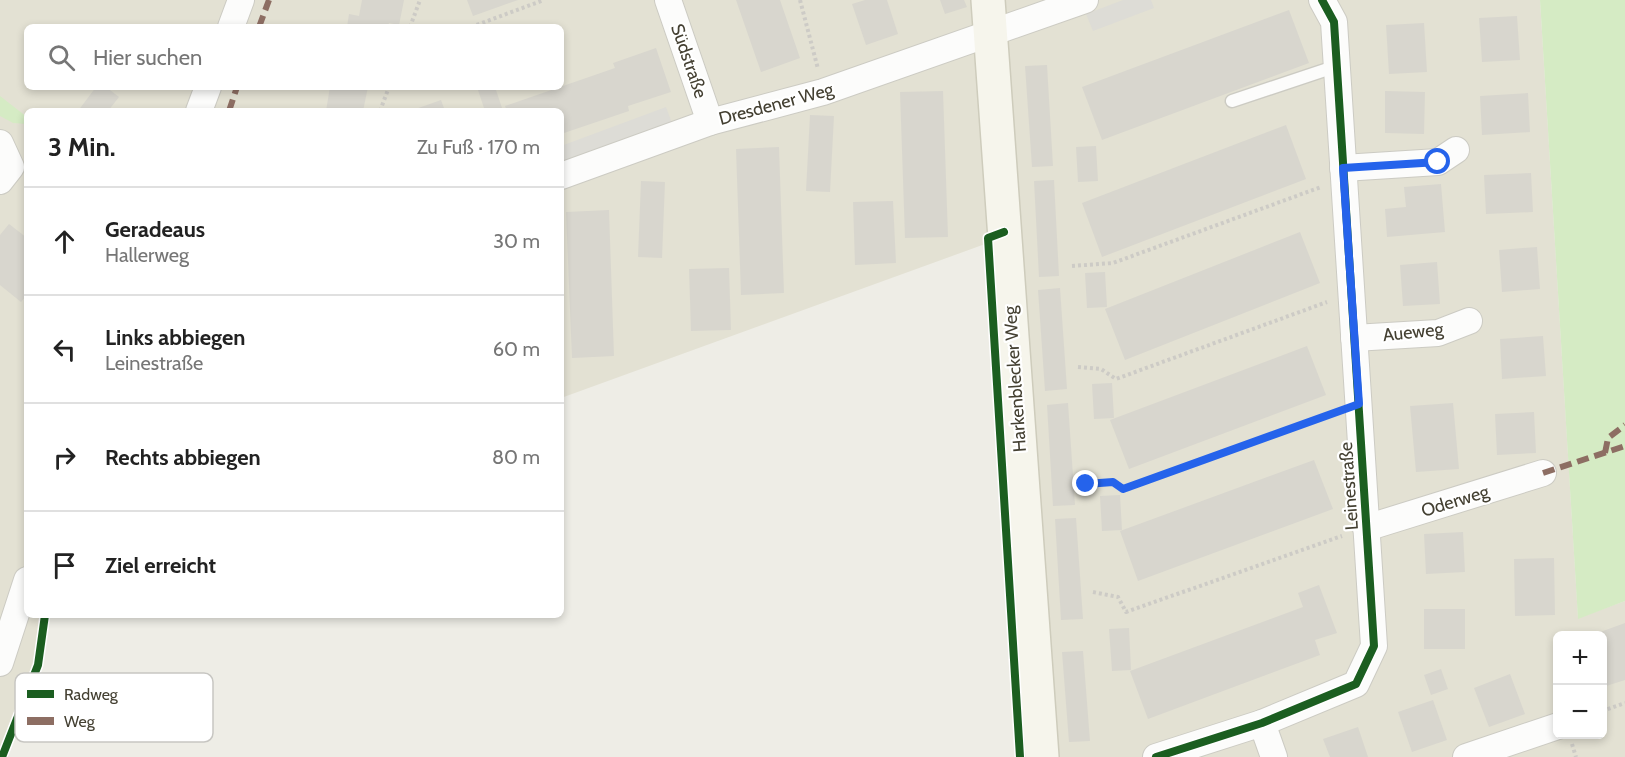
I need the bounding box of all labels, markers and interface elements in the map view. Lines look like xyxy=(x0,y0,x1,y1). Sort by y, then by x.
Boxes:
street label: Südstraße xyxy=(666,21,712,101)
search box xyxy=(24,24,564,90)
icon: search xyxy=(45,41,78,74)
text: Hier suchen xyxy=(93,44,202,71)
street label: Dresdener Weg xyxy=(716,78,837,130)
text: 3 Min. xyxy=(48,131,116,163)
text: Zu Fuß · 170 m xyxy=(417,135,540,159)
route start xyxy=(1424,148,1450,174)
text: Geradeaus xyxy=(105,216,205,243)
icon: ahead xyxy=(48,225,81,258)
text: 30 m xyxy=(493,229,540,253)
text: Hallerweg xyxy=(105,243,189,267)
street label: Harkenblecker Weg xyxy=(999,304,1031,453)
street label: Aueweg xyxy=(1382,318,1445,346)
text: Links abbiegen xyxy=(105,324,245,351)
icon: left xyxy=(48,333,81,366)
text: 60 m xyxy=(493,337,540,361)
text: Leinestraße xyxy=(105,351,203,375)
icon: right xyxy=(48,441,81,474)
street label: Leinestraße xyxy=(1335,441,1363,531)
text: Rechts abbiegen xyxy=(105,444,261,471)
text: 80 m xyxy=(492,445,540,469)
route end xyxy=(1072,470,1098,496)
street label: Oderweg xyxy=(1418,480,1493,522)
icon: arrive xyxy=(48,549,81,582)
text: Ziel erreicht xyxy=(105,552,216,579)
map controls xyxy=(1553,631,1607,739)
button: + xyxy=(1553,631,1607,685)
legend xyxy=(15,673,213,742)
text: Radweg xyxy=(64,685,119,704)
button: − xyxy=(1553,685,1607,739)
text: Weg xyxy=(64,712,96,731)

